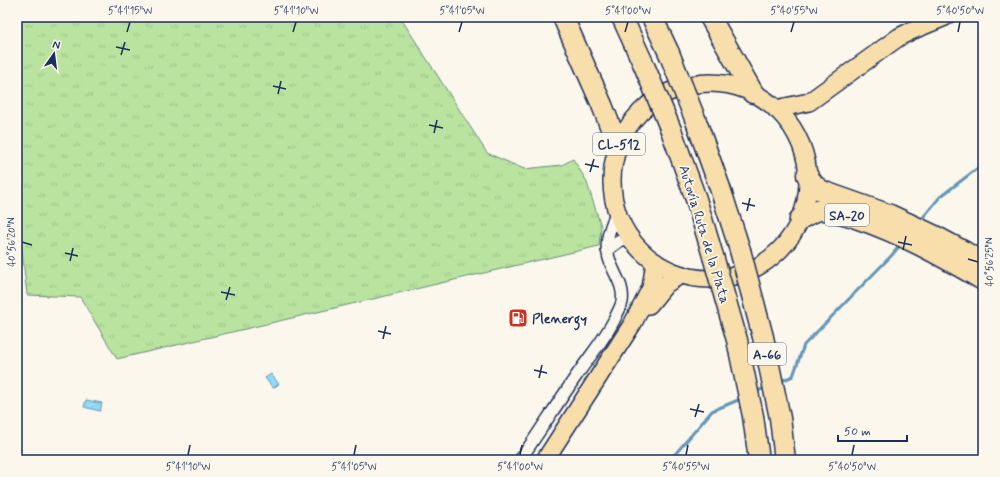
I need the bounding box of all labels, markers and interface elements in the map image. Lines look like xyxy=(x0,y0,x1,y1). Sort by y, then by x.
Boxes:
text: 5°41'15"W xyxy=(108,4,152,18)
text: 5°41'10"W xyxy=(274,4,318,18)
text: 5°41'05"W xyxy=(439,4,485,18)
text: 5°41'00"W xyxy=(605,4,651,18)
text: 5°40'55"W xyxy=(770,4,818,18)
text: 5°40'50"W xyxy=(936,4,984,18)
north arrow xyxy=(34,34,74,74)
text: N xyxy=(51,38,61,53)
road number: CL-512 xyxy=(593,133,645,155)
street label: Autovía Ruta de la Plata xyxy=(674,163,734,306)
road number: SA-20 xyxy=(825,204,869,226)
text: 40°56'20"N xyxy=(5,217,19,267)
text: 40°56'25"N xyxy=(983,237,997,287)
fuel station icon: Plenergy xyxy=(507,307,529,329)
place label: Plenergy xyxy=(532,310,587,331)
road number: A-66 xyxy=(748,343,786,365)
scale bar xyxy=(838,417,907,443)
text: 50 m xyxy=(844,424,871,440)
text: 5°41'10"W xyxy=(166,460,210,474)
text: 5°41'05"W xyxy=(331,460,377,474)
text: 5°41'00"W xyxy=(497,460,543,474)
text: 5°40'55"W xyxy=(662,460,710,474)
text: 5°40'50"W xyxy=(828,460,876,474)

